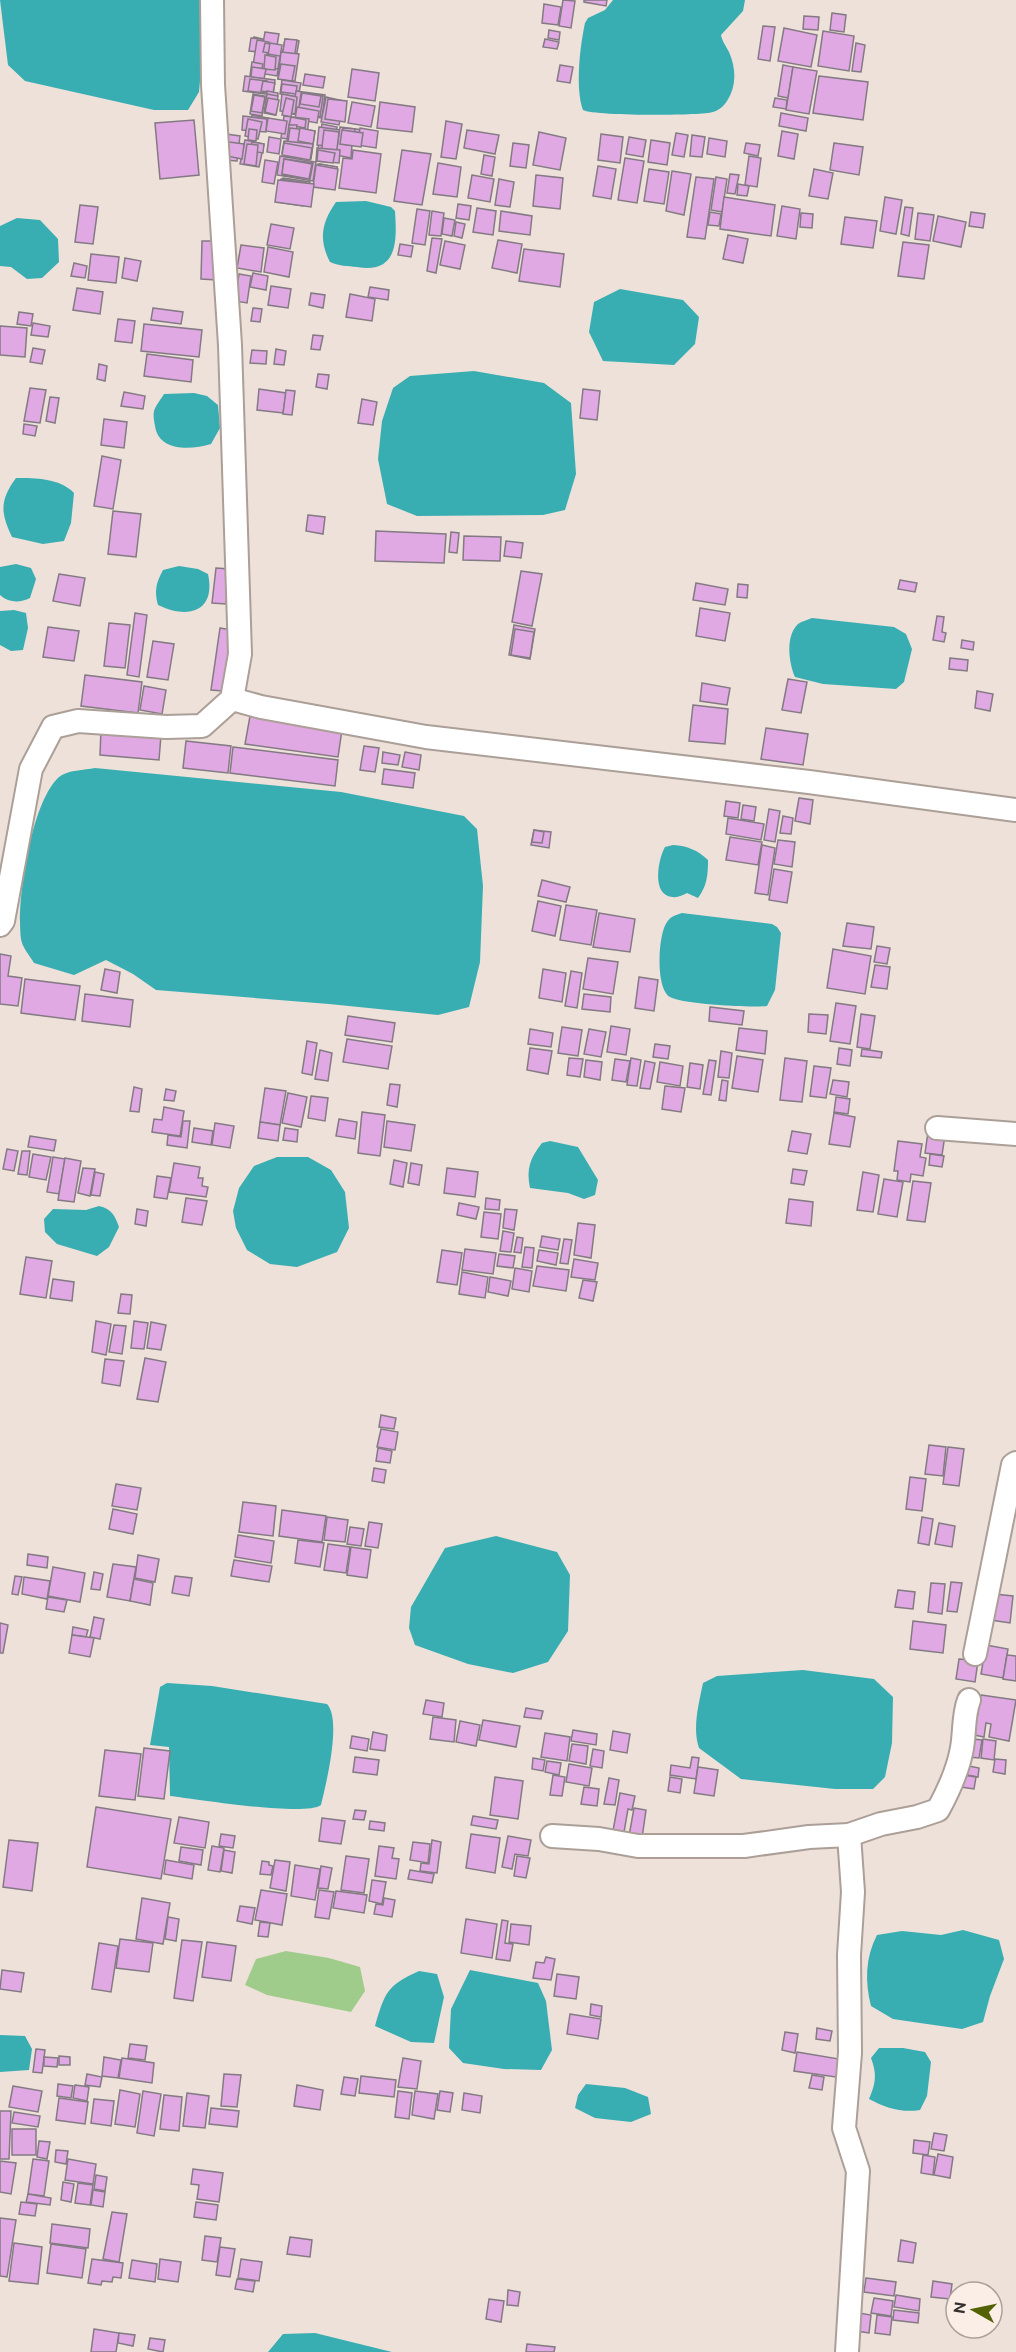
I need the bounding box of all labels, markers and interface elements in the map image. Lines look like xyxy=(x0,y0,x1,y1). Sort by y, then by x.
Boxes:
north arrow xyxy=(944,2280,1004,2340)
text: N xyxy=(949,2300,969,2315)

